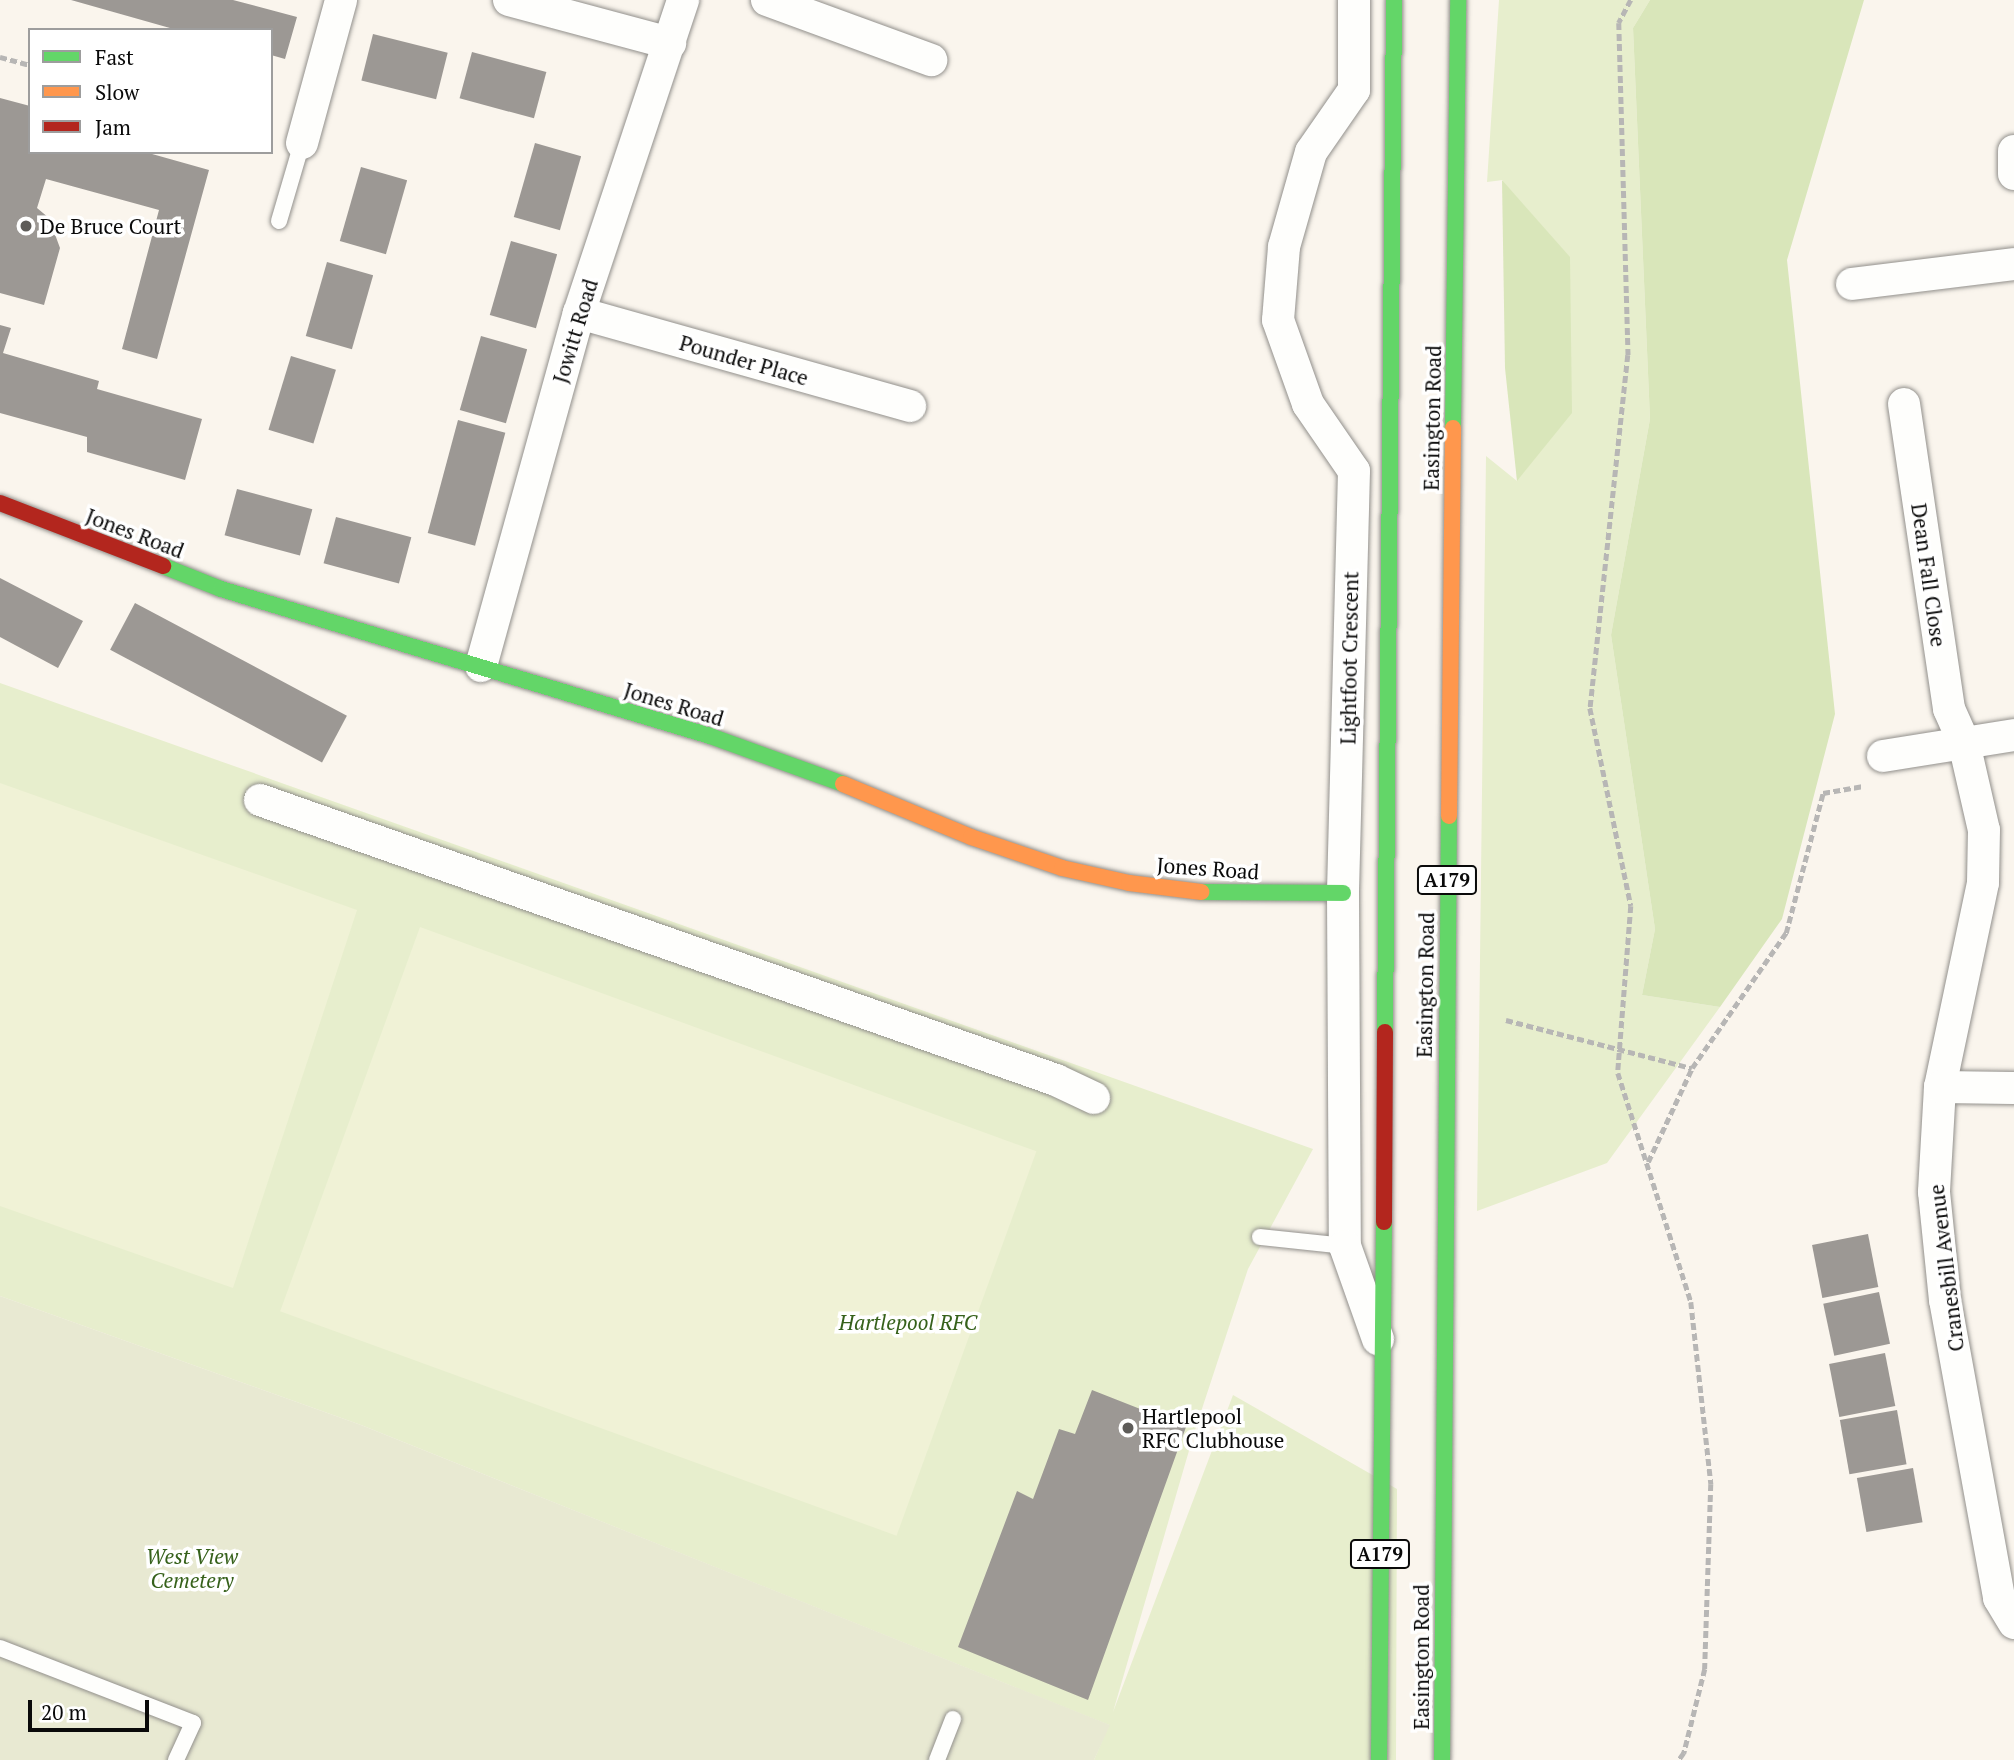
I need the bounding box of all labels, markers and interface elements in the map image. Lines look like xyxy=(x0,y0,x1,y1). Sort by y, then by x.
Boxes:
legend xyxy=(28,28,273,154)
text: Fast xyxy=(95,43,134,71)
text: Slow xyxy=(95,78,139,106)
text: Jam xyxy=(95,113,131,141)
place label: De Bruce Court xyxy=(40,213,181,239)
marker: De Bruce Court xyxy=(18,218,34,234)
street label: Jowitt Road xyxy=(547,276,603,386)
street label: Pounder Place xyxy=(677,330,811,390)
street label: Easington Road xyxy=(1418,345,1446,491)
street label: Dean Fall Close xyxy=(1906,502,1952,648)
street label: Jones Road xyxy=(82,503,188,563)
street label: Lightfoot Crescent xyxy=(1335,571,1363,745)
street label: Jones Road xyxy=(621,677,727,731)
street label: Jones Road xyxy=(1156,852,1260,884)
road number: A179 xyxy=(1416,864,1478,895)
street label: Easington Road xyxy=(1411,912,1439,1058)
street label: Cranesbill Avenue xyxy=(1923,1183,1969,1353)
park label: Hartlepool RFC xyxy=(839,1309,977,1335)
place label: Hartlepool RFC Clubhouse xyxy=(1142,1403,1284,1453)
marker: Hartlepool RFC Clubhouse xyxy=(1120,1420,1136,1436)
road number: A179 xyxy=(1348,1538,1412,1570)
park label: West View Cemetery xyxy=(145,1543,239,1593)
street label: Easington Road xyxy=(1408,1584,1434,1730)
scale bar xyxy=(32,1686,152,1730)
text: 20 m xyxy=(41,1698,87,1726)

